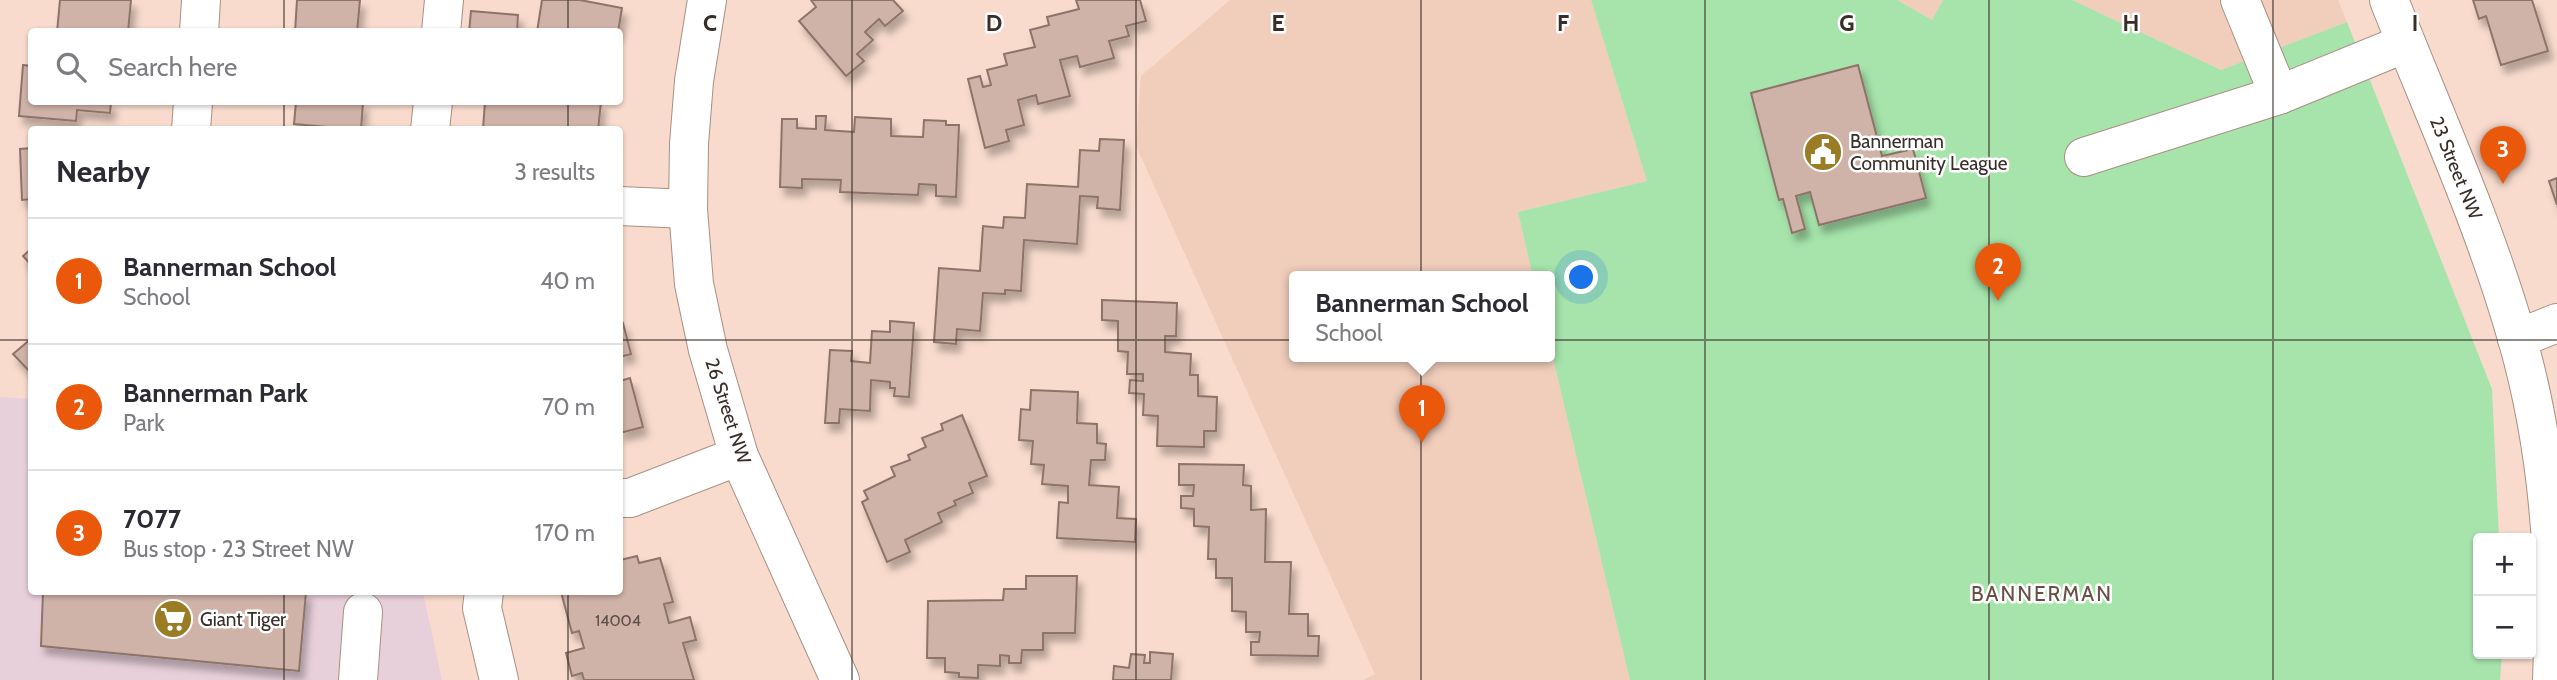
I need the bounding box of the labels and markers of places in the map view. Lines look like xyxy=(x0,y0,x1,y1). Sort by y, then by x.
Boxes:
pin: 3 xyxy=(2480,126,2526,184)
place label: Bannerman Community League xyxy=(1850,130,2008,175)
public building icon: Bannerman Community League xyxy=(1802,131,1844,173)
pin: 2 xyxy=(1975,243,2021,301)
pin: 1 xyxy=(1399,385,1445,443)
supermarket icon: Giant Tiger xyxy=(152,598,194,640)
place label: Giant Tiger xyxy=(200,608,286,631)

